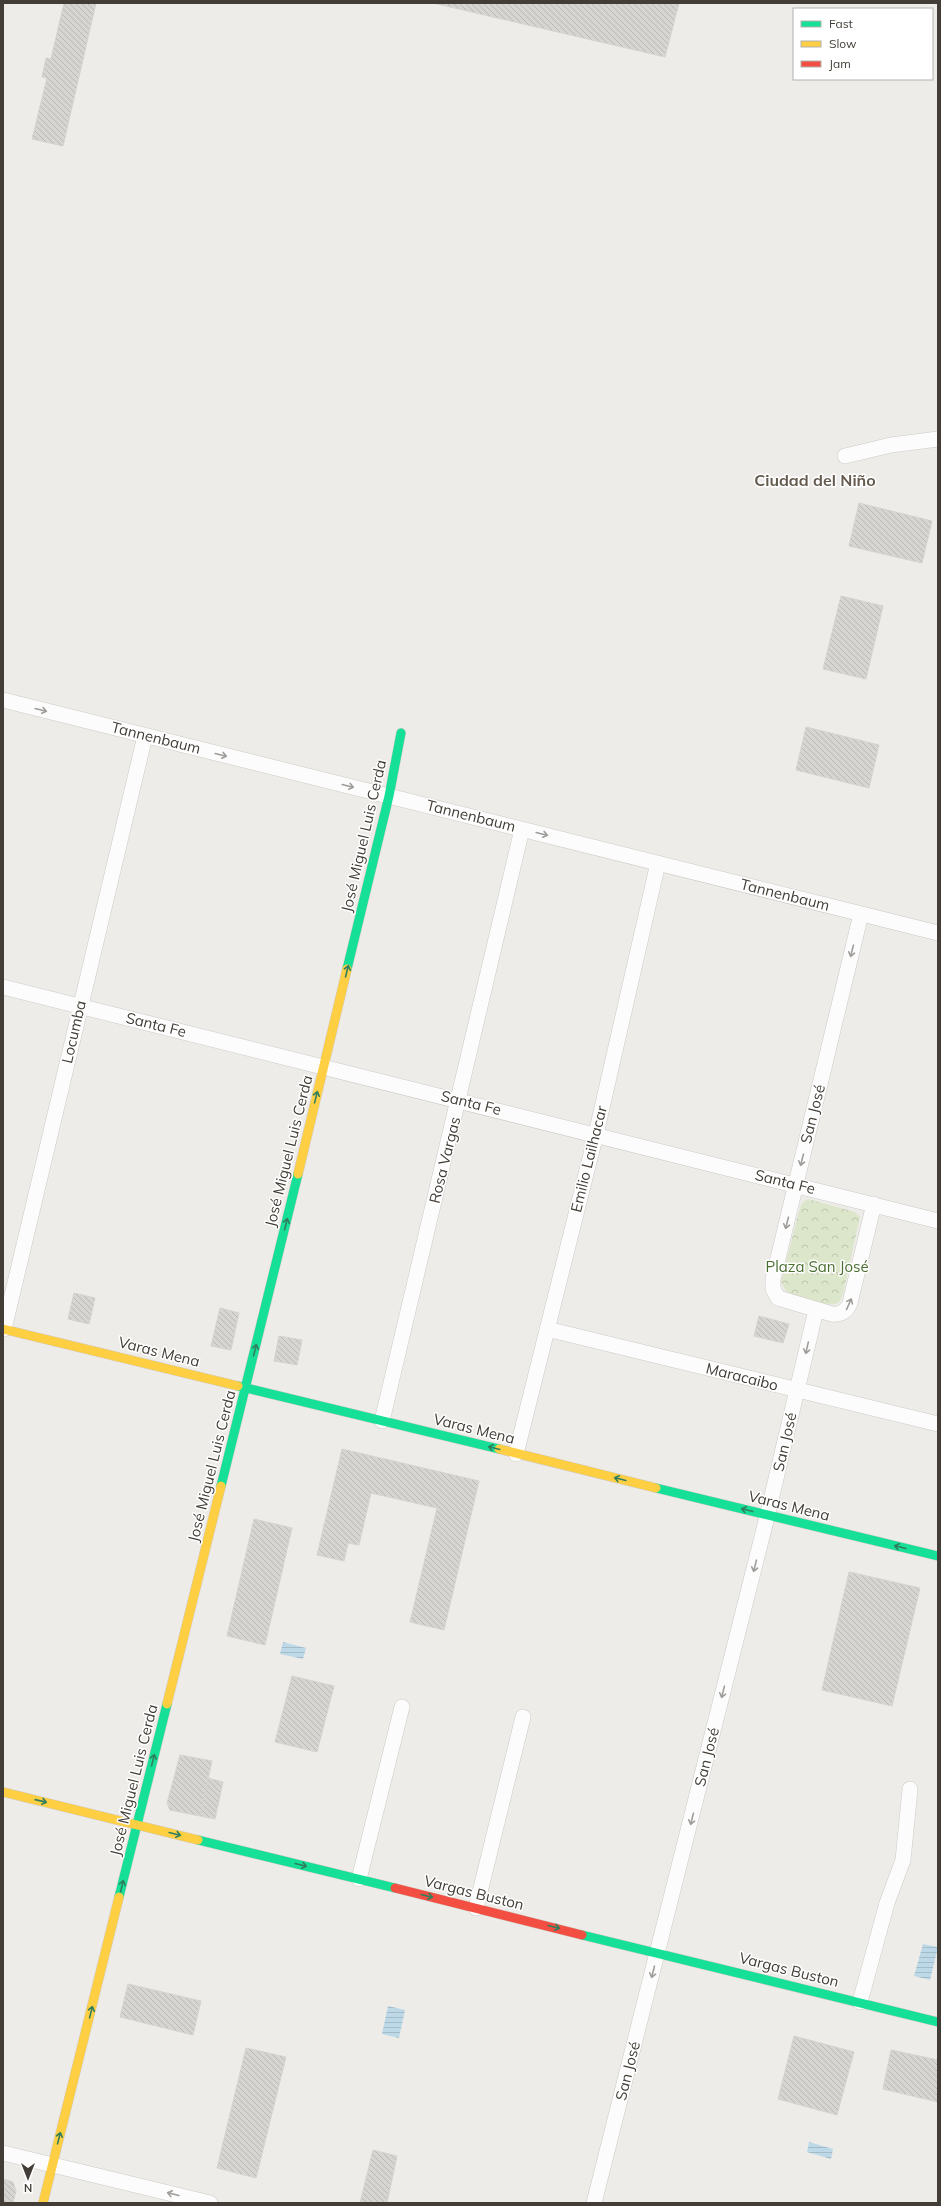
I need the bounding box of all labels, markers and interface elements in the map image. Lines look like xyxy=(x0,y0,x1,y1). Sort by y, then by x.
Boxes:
legend xyxy=(793,8,933,80)
text: Fast xyxy=(829,16,853,31)
text: Slow xyxy=(829,36,857,51)
text: Jam xyxy=(829,56,851,71)
district label: Ciudad del Niño xyxy=(754,470,876,490)
one-way arrow xyxy=(34,706,47,714)
street label: Tannenbaum xyxy=(110,717,203,758)
one-way arrow xyxy=(215,751,228,759)
street label: José Miguel Luis Cerda xyxy=(337,758,390,914)
one-way arrow xyxy=(341,783,354,790)
street label: Tannenbaum xyxy=(425,795,518,836)
one-way arrow xyxy=(535,831,548,838)
street label: Tannenbaum xyxy=(739,874,832,915)
one-way arrow xyxy=(848,945,856,958)
one-way arrow xyxy=(344,965,351,978)
street label: Locumba xyxy=(57,999,90,1065)
street label: Santa Fe xyxy=(124,1008,188,1041)
street label: José Miguel Luis Cerda xyxy=(260,1073,317,1229)
street label: San José xyxy=(796,1082,829,1145)
street label: Santa Fe xyxy=(439,1086,503,1119)
one-way arrow xyxy=(313,1091,321,1104)
street label: Emilio Lailhacar xyxy=(566,1103,611,1214)
street label: Rosa Vargas xyxy=(425,1115,464,1205)
one-way arrow xyxy=(798,1153,806,1166)
street label: Santa Fe xyxy=(753,1165,817,1198)
one-way arrow xyxy=(783,1216,790,1229)
one-way arrow xyxy=(282,1217,290,1230)
park label: Plaza San José xyxy=(765,1257,869,1276)
one-way arrow xyxy=(845,1298,853,1310)
street label: Varas Mena xyxy=(116,1332,202,1371)
one-way arrow xyxy=(802,1341,810,1354)
one-way arrow xyxy=(252,1344,260,1357)
street label: Maracaibo xyxy=(704,1358,780,1395)
street label: José Miguel Luis Cerda xyxy=(183,1388,240,1544)
street label: Varas Mena xyxy=(431,1409,517,1448)
street label: San José xyxy=(768,1410,801,1473)
one-way arrow xyxy=(488,1444,501,1451)
one-way arrow xyxy=(614,1475,627,1482)
street label: Varas Mena xyxy=(746,1486,832,1525)
one-way arrow xyxy=(740,1505,753,1513)
one-way arrow xyxy=(894,1543,907,1550)
one-way arrow xyxy=(750,1559,758,1572)
one-way arrow xyxy=(719,1686,727,1699)
street label: José Miguel Luis Cerda xyxy=(105,1702,162,1858)
street label: San José xyxy=(690,1725,723,1788)
one-way arrow xyxy=(150,1753,158,1766)
one-way arrow xyxy=(34,1798,47,1806)
one-way arrow xyxy=(688,1812,695,1825)
one-way arrow xyxy=(168,1830,181,1838)
one-way arrow xyxy=(294,1862,307,1869)
street label: Vargas Buston xyxy=(422,1871,526,1914)
one-way arrow xyxy=(119,1880,126,1893)
one-way arrow xyxy=(421,1893,434,1900)
one-way arrow xyxy=(547,1924,560,1931)
street label: Vargas Buston xyxy=(737,1948,841,1991)
one-way arrow xyxy=(649,1965,657,1978)
one-way arrow xyxy=(87,2006,95,2019)
street label: San José xyxy=(611,2039,644,2102)
one-way arrow xyxy=(56,2132,63,2145)
north arrow xyxy=(8,2158,48,2198)
text: N xyxy=(24,2181,32,2195)
one-way arrow xyxy=(166,2189,179,2197)

